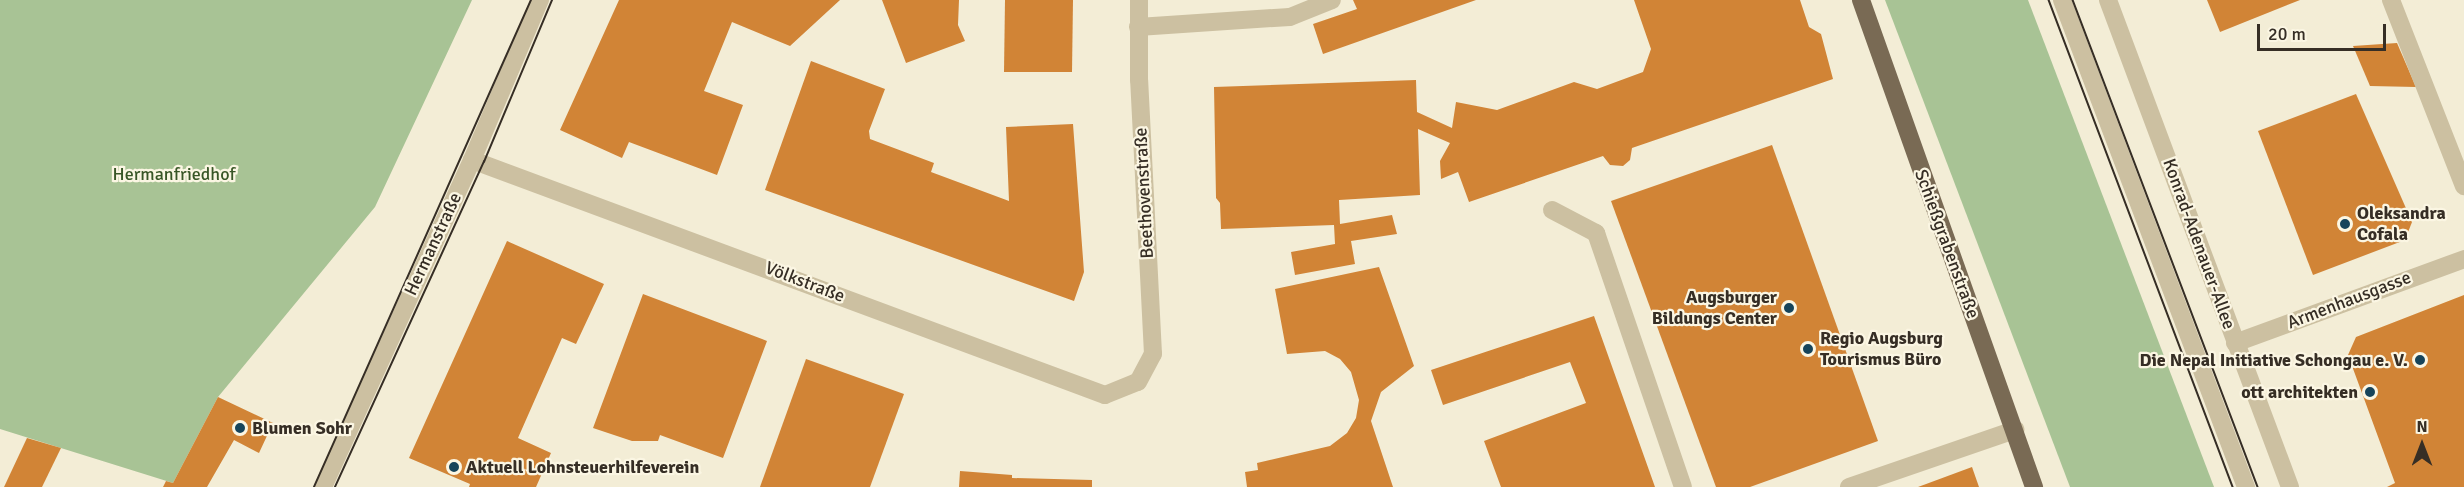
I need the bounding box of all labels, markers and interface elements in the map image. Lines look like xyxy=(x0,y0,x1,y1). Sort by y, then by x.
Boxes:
scale bar xyxy=(2260,12,2389,50)
text: 20 m xyxy=(2268,23,2306,45)
street label: Beethovenstraße xyxy=(1130,127,1158,259)
street label: Konrad-Adenauer-Allee xyxy=(2158,156,2240,332)
park label: Hermanfriedhof xyxy=(113,163,235,185)
street label: Schießgrabenstraße xyxy=(1910,167,1984,321)
street label: Hermanstraße xyxy=(400,189,466,299)
place label: Oleksandra Cofala xyxy=(2357,203,2446,246)
marker: Oleksandra Cofala xyxy=(2338,217,2352,231)
street label: Völkstraße xyxy=(762,257,848,307)
street label: Armenhausgasse xyxy=(2284,266,2414,334)
place label: Augsburger Bildungs Center xyxy=(1652,287,1777,330)
marker: Augsburger Bildungs Center xyxy=(1782,301,1796,315)
place label: Regio Augsburg Tourismus Büro xyxy=(1820,328,1943,370)
marker: Regio Augsburg Tourismus Büro xyxy=(1801,342,1815,356)
place label: Die Nepal Initiative Schongau e. V. xyxy=(2139,349,2408,371)
marker: Die Nepal Initiative Schongau e. V. xyxy=(2413,353,2427,367)
place label: ott architekten xyxy=(2241,381,2358,403)
marker: ott architekten xyxy=(2363,385,2377,399)
north arrow xyxy=(2392,415,2452,475)
place label: Blumen Sohr xyxy=(252,417,352,439)
text: N xyxy=(2416,417,2428,437)
marker: Blumen Sohr xyxy=(233,421,247,435)
place label: Aktuell Lohnsteuerhilfeverein xyxy=(466,456,699,478)
marker: Aktuell Lohnsteuerhilfeverein xyxy=(447,460,461,474)

